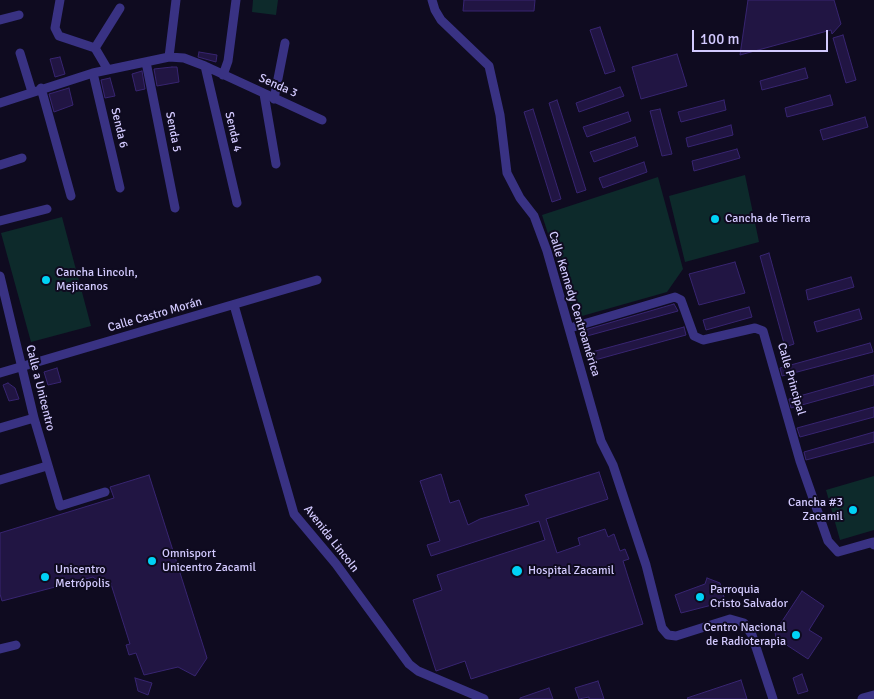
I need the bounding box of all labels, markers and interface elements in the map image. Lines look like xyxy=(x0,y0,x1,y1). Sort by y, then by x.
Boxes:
scale bar xyxy=(694,20,830,52)
text: 100 m xyxy=(700,30,740,48)
street label: Senda 3 xyxy=(256,71,300,101)
street label: Senda 6 xyxy=(107,107,131,149)
street label: Senda 5 xyxy=(162,111,184,153)
street label: Senda 4 xyxy=(221,111,245,153)
place label: Cancha de Tierra xyxy=(725,212,811,226)
marker: Cancha de Tierra xyxy=(709,213,721,225)
street label: Calle Kennedy Centroamérica xyxy=(545,230,603,378)
place label: Cancha Lincoln, Mejicanos xyxy=(56,266,138,294)
marker: Cancha Lincoln, Mejicanos xyxy=(40,274,52,286)
street label: Calle Castro Morán xyxy=(106,295,204,335)
street label: Calle Principal xyxy=(774,341,808,417)
street label: Calle a Unicentro xyxy=(22,344,58,432)
place label: Cancha #3 Zacamil xyxy=(788,496,843,524)
street label: Avenida Lincoln xyxy=(300,503,362,575)
marker: Cancha #3 Zacamil xyxy=(847,504,859,516)
place label: Omnisport Unicentro Zacamil xyxy=(162,547,256,575)
marker: Omnisport Unicentro Zacamil xyxy=(146,555,158,567)
place label: Unicentro Metrópolis xyxy=(55,563,110,591)
marker: Hospital Zacamil xyxy=(510,564,524,578)
place label: Hospital Zacamil xyxy=(528,564,614,578)
marker: Unicentro Metrópolis xyxy=(39,571,51,583)
place label: Parroquia Cristo Salvador xyxy=(710,583,788,611)
marker: Parroquia Cristo Salvador xyxy=(694,591,706,603)
place label: Centro Nacional de Radioterapia xyxy=(703,621,786,649)
marker: Centro Nacional de Radioterapia xyxy=(790,629,802,641)

